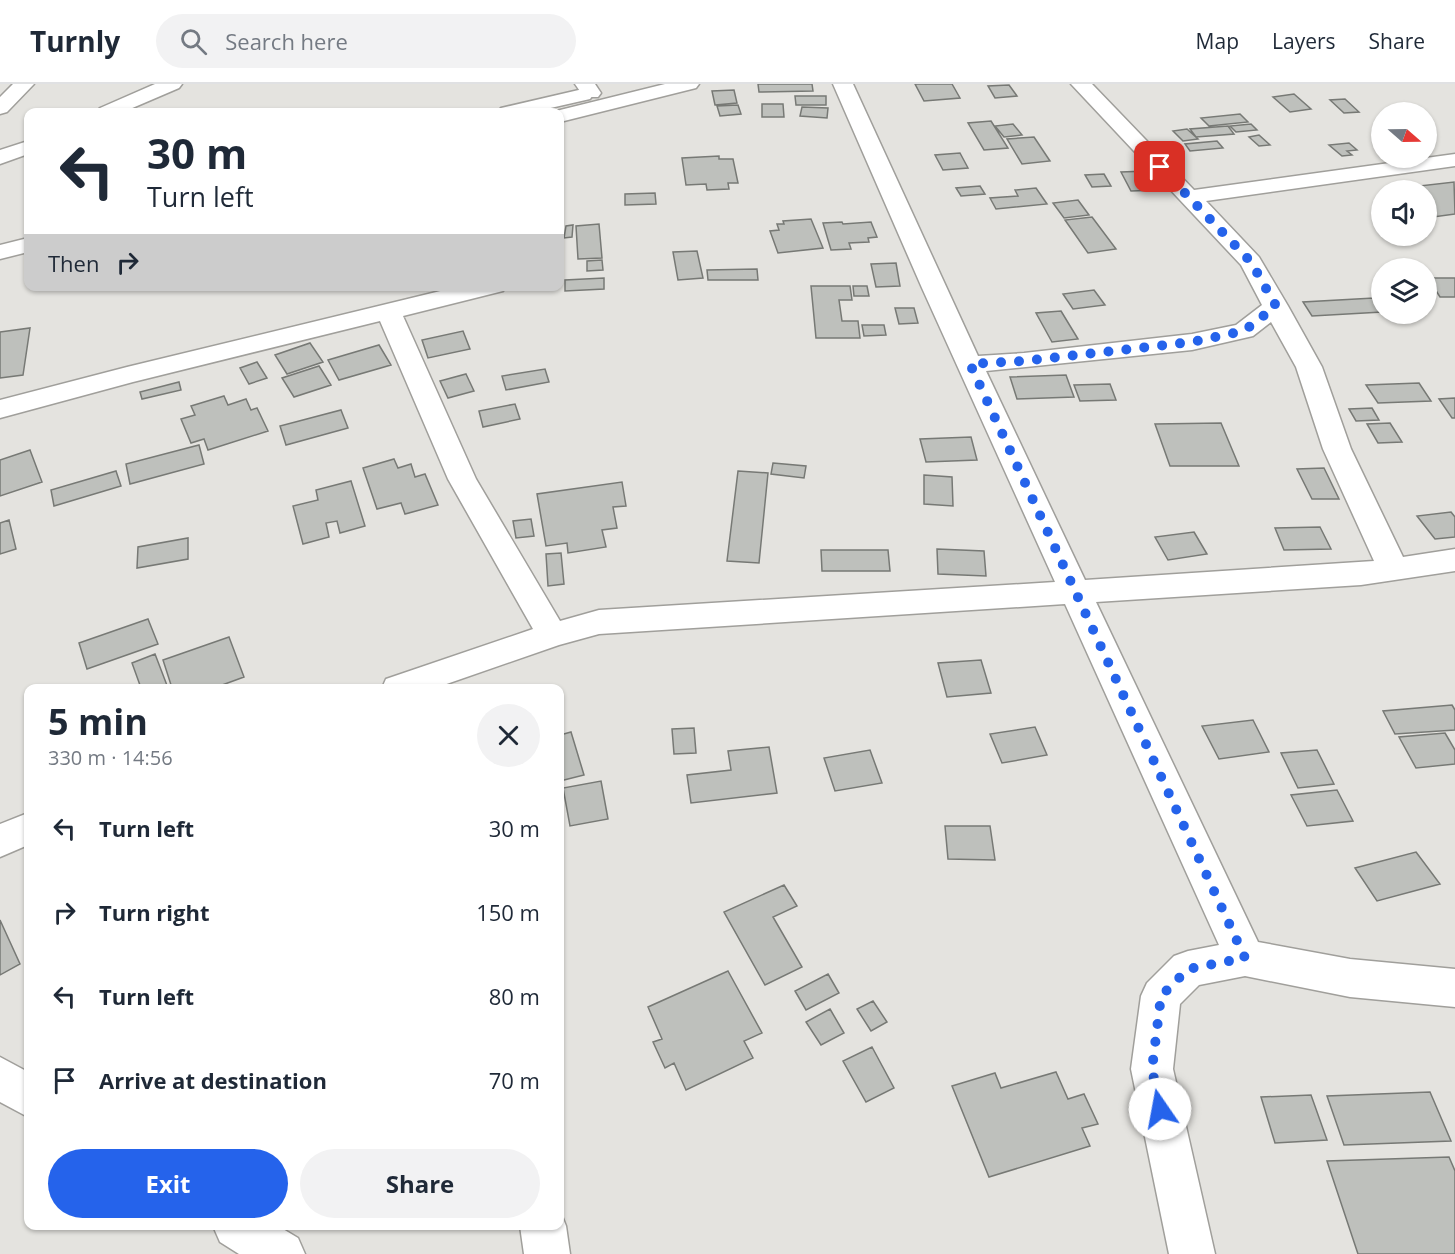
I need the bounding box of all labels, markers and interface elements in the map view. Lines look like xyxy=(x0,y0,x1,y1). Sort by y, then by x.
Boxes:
search box xyxy=(156,14,576,68)
text: Turnly xyxy=(30,22,120,60)
icon: search xyxy=(177,25,210,58)
text: Search here xyxy=(225,26,348,56)
text: Map xyxy=(1196,27,1239,55)
text: Layers xyxy=(1272,27,1336,55)
text: Share xyxy=(1369,27,1425,55)
north arrow xyxy=(1371,102,1437,168)
map controls xyxy=(1371,102,1437,324)
text: 30 m xyxy=(147,124,247,181)
icon: left xyxy=(48,132,126,210)
pin xyxy=(1134,141,1185,192)
icon: arrive xyxy=(1143,150,1176,183)
text: Turn left xyxy=(147,178,254,215)
button: sound xyxy=(1371,180,1437,246)
icon: right xyxy=(111,246,144,279)
text: Then xyxy=(48,248,99,278)
button: layers xyxy=(1371,258,1437,324)
text: 5 min xyxy=(48,697,148,746)
button: close xyxy=(477,704,540,767)
text: 330 m · 14:56 xyxy=(48,744,173,771)
icon: left xyxy=(48,812,81,845)
text: Turn left xyxy=(99,813,194,843)
text: 30 m xyxy=(489,813,540,843)
icon: right xyxy=(48,896,81,929)
text: Turn right xyxy=(99,897,210,927)
text: 150 m xyxy=(476,897,540,927)
icon: left xyxy=(48,980,81,1013)
text: Turn left xyxy=(99,981,194,1011)
text: 80 m xyxy=(489,981,540,1011)
icon: arrive xyxy=(48,1064,81,1097)
text: Arrive at destination xyxy=(99,1065,327,1095)
text: 70 m xyxy=(489,1065,540,1095)
position arrow xyxy=(1128,1077,1192,1141)
button: Exit xyxy=(48,1149,288,1218)
button: Share xyxy=(300,1149,540,1218)

